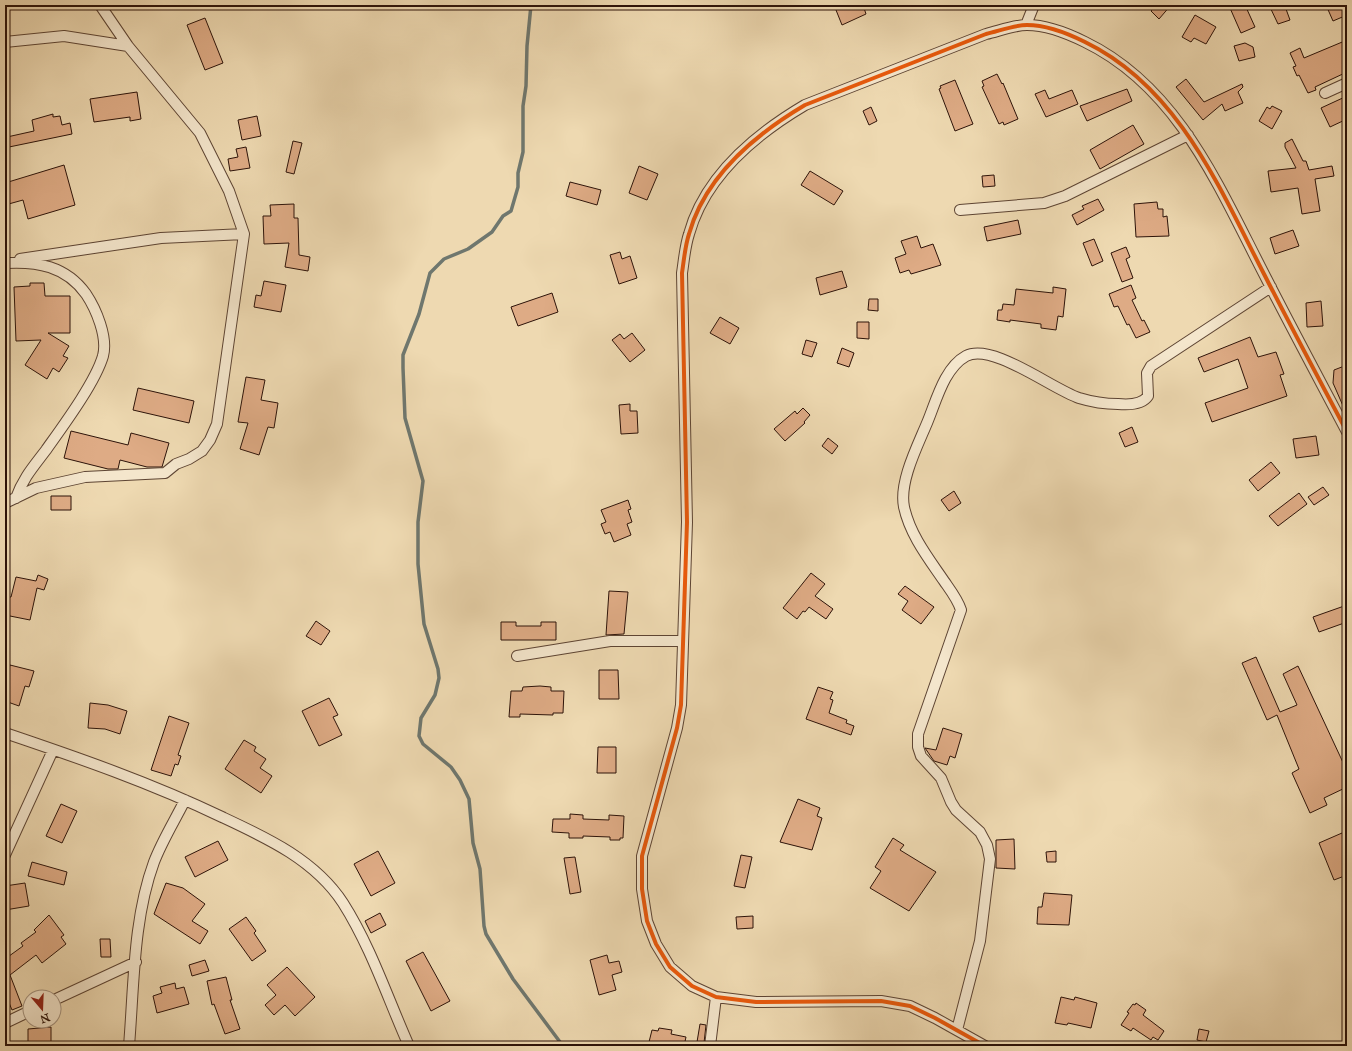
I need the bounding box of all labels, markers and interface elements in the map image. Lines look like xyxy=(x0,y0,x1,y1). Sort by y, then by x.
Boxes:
north arrow xyxy=(22,989,62,1029)
text: N xyxy=(38,1010,52,1026)

